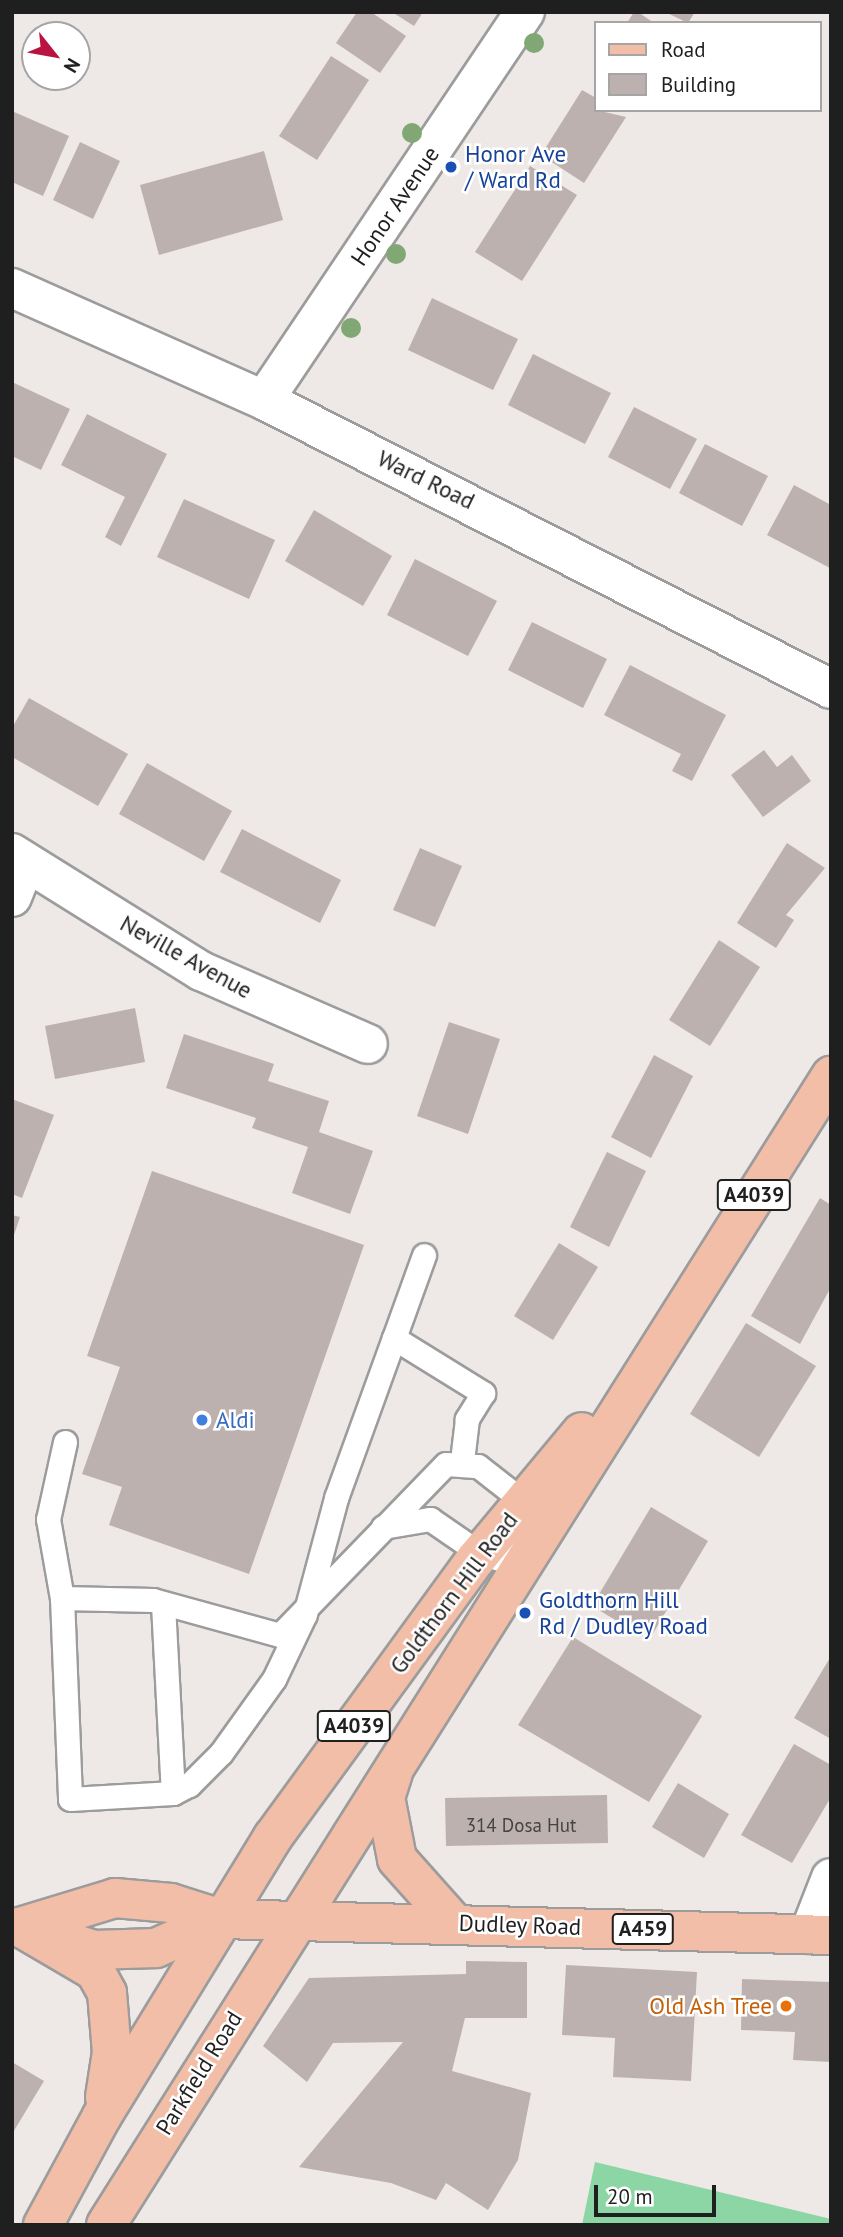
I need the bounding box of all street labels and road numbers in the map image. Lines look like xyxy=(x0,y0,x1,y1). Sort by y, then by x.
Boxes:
street label: Honor Avenue xyxy=(345,141,445,271)
street label: Ward Road xyxy=(373,445,479,515)
street label: Neville Avenue xyxy=(115,909,257,1005)
road number: A4039 xyxy=(716,1178,792,1212)
street label: Goldthorn Hill Road xyxy=(384,1507,524,1679)
road number: A4039 xyxy=(316,1708,392,1744)
street label: Dudley Road xyxy=(458,1909,582,1941)
road number: A459 xyxy=(612,1912,674,1946)
street label: Parkfield Road xyxy=(150,2006,248,2140)

